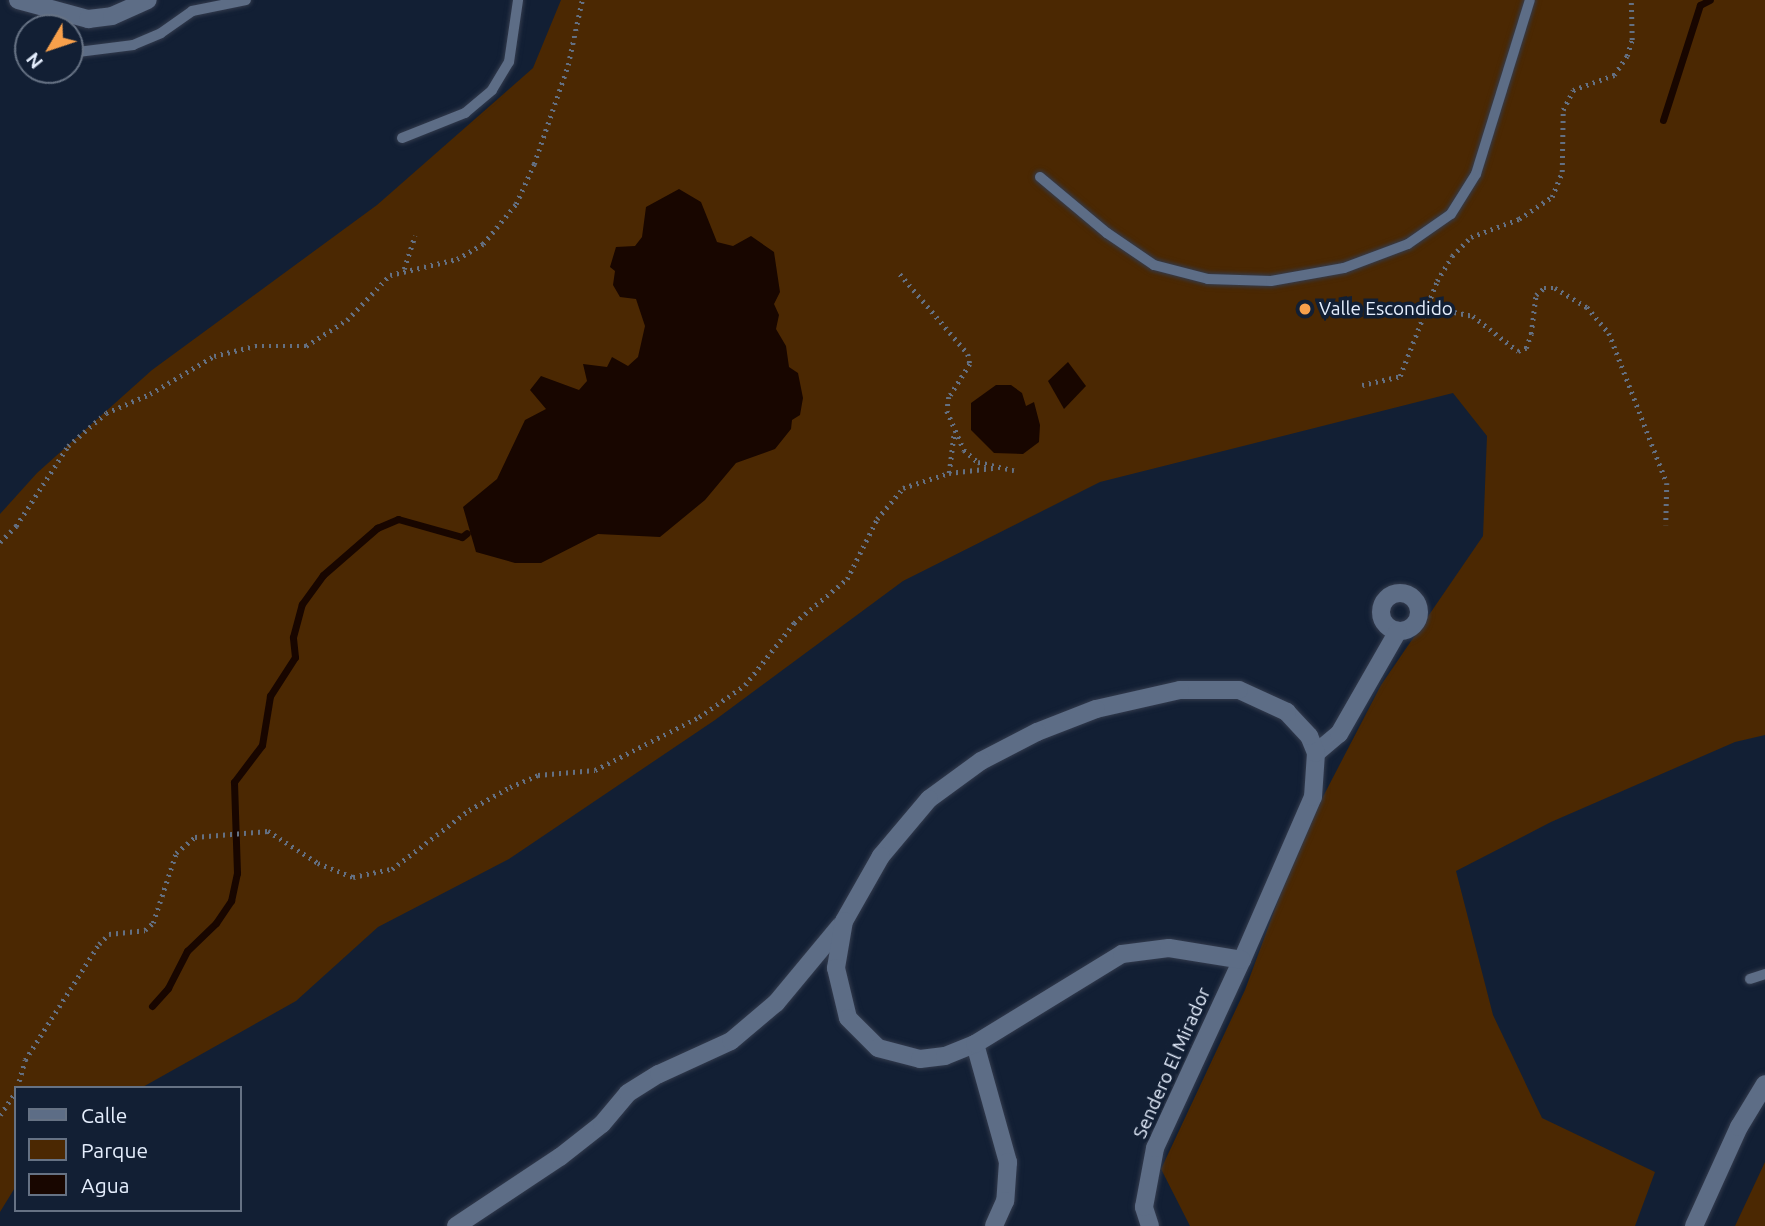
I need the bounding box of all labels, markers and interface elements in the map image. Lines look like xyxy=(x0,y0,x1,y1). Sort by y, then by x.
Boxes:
north arrow xyxy=(14,14,84,84)
text: N xyxy=(21,49,47,73)
place label: Valle Escondido xyxy=(1319,298,1453,320)
marker: Valle Escondido xyxy=(1297,301,1313,317)
street label: Sendero El Mirador xyxy=(1128,984,1216,1142)
legend xyxy=(14,1086,242,1212)
text: Calle xyxy=(81,1103,127,1127)
text: Parque xyxy=(81,1138,148,1162)
text: Agua xyxy=(81,1173,130,1197)

